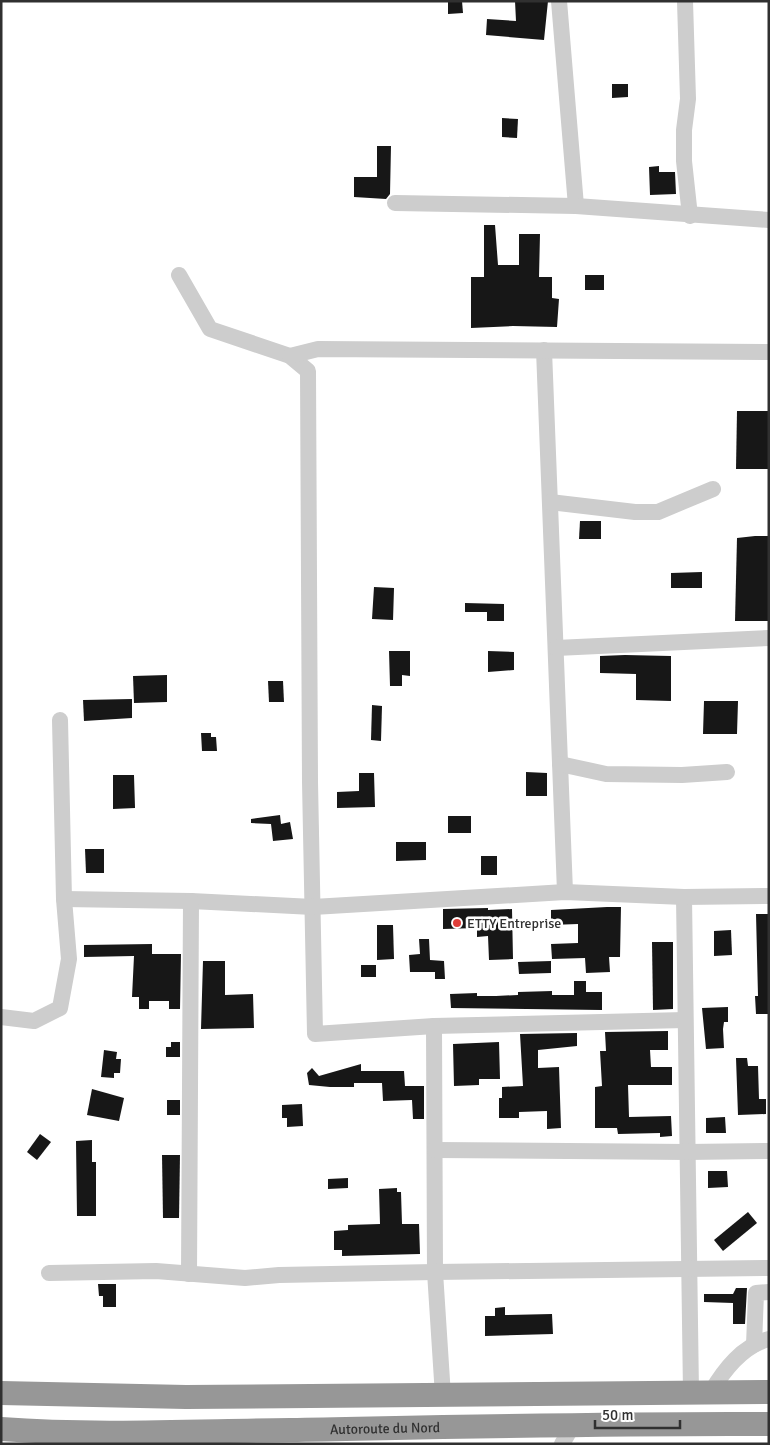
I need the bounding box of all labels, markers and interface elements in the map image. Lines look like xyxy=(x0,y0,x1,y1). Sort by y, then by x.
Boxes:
place label: ETTY Entreprise xyxy=(467,915,561,932)
marker: ETTY Entreprise xyxy=(451,917,463,929)
scale bar xyxy=(595,1398,680,1430)
text: 50 m xyxy=(602,1406,633,1424)
street label: Autoroute du Nord xyxy=(330,1419,440,1438)

